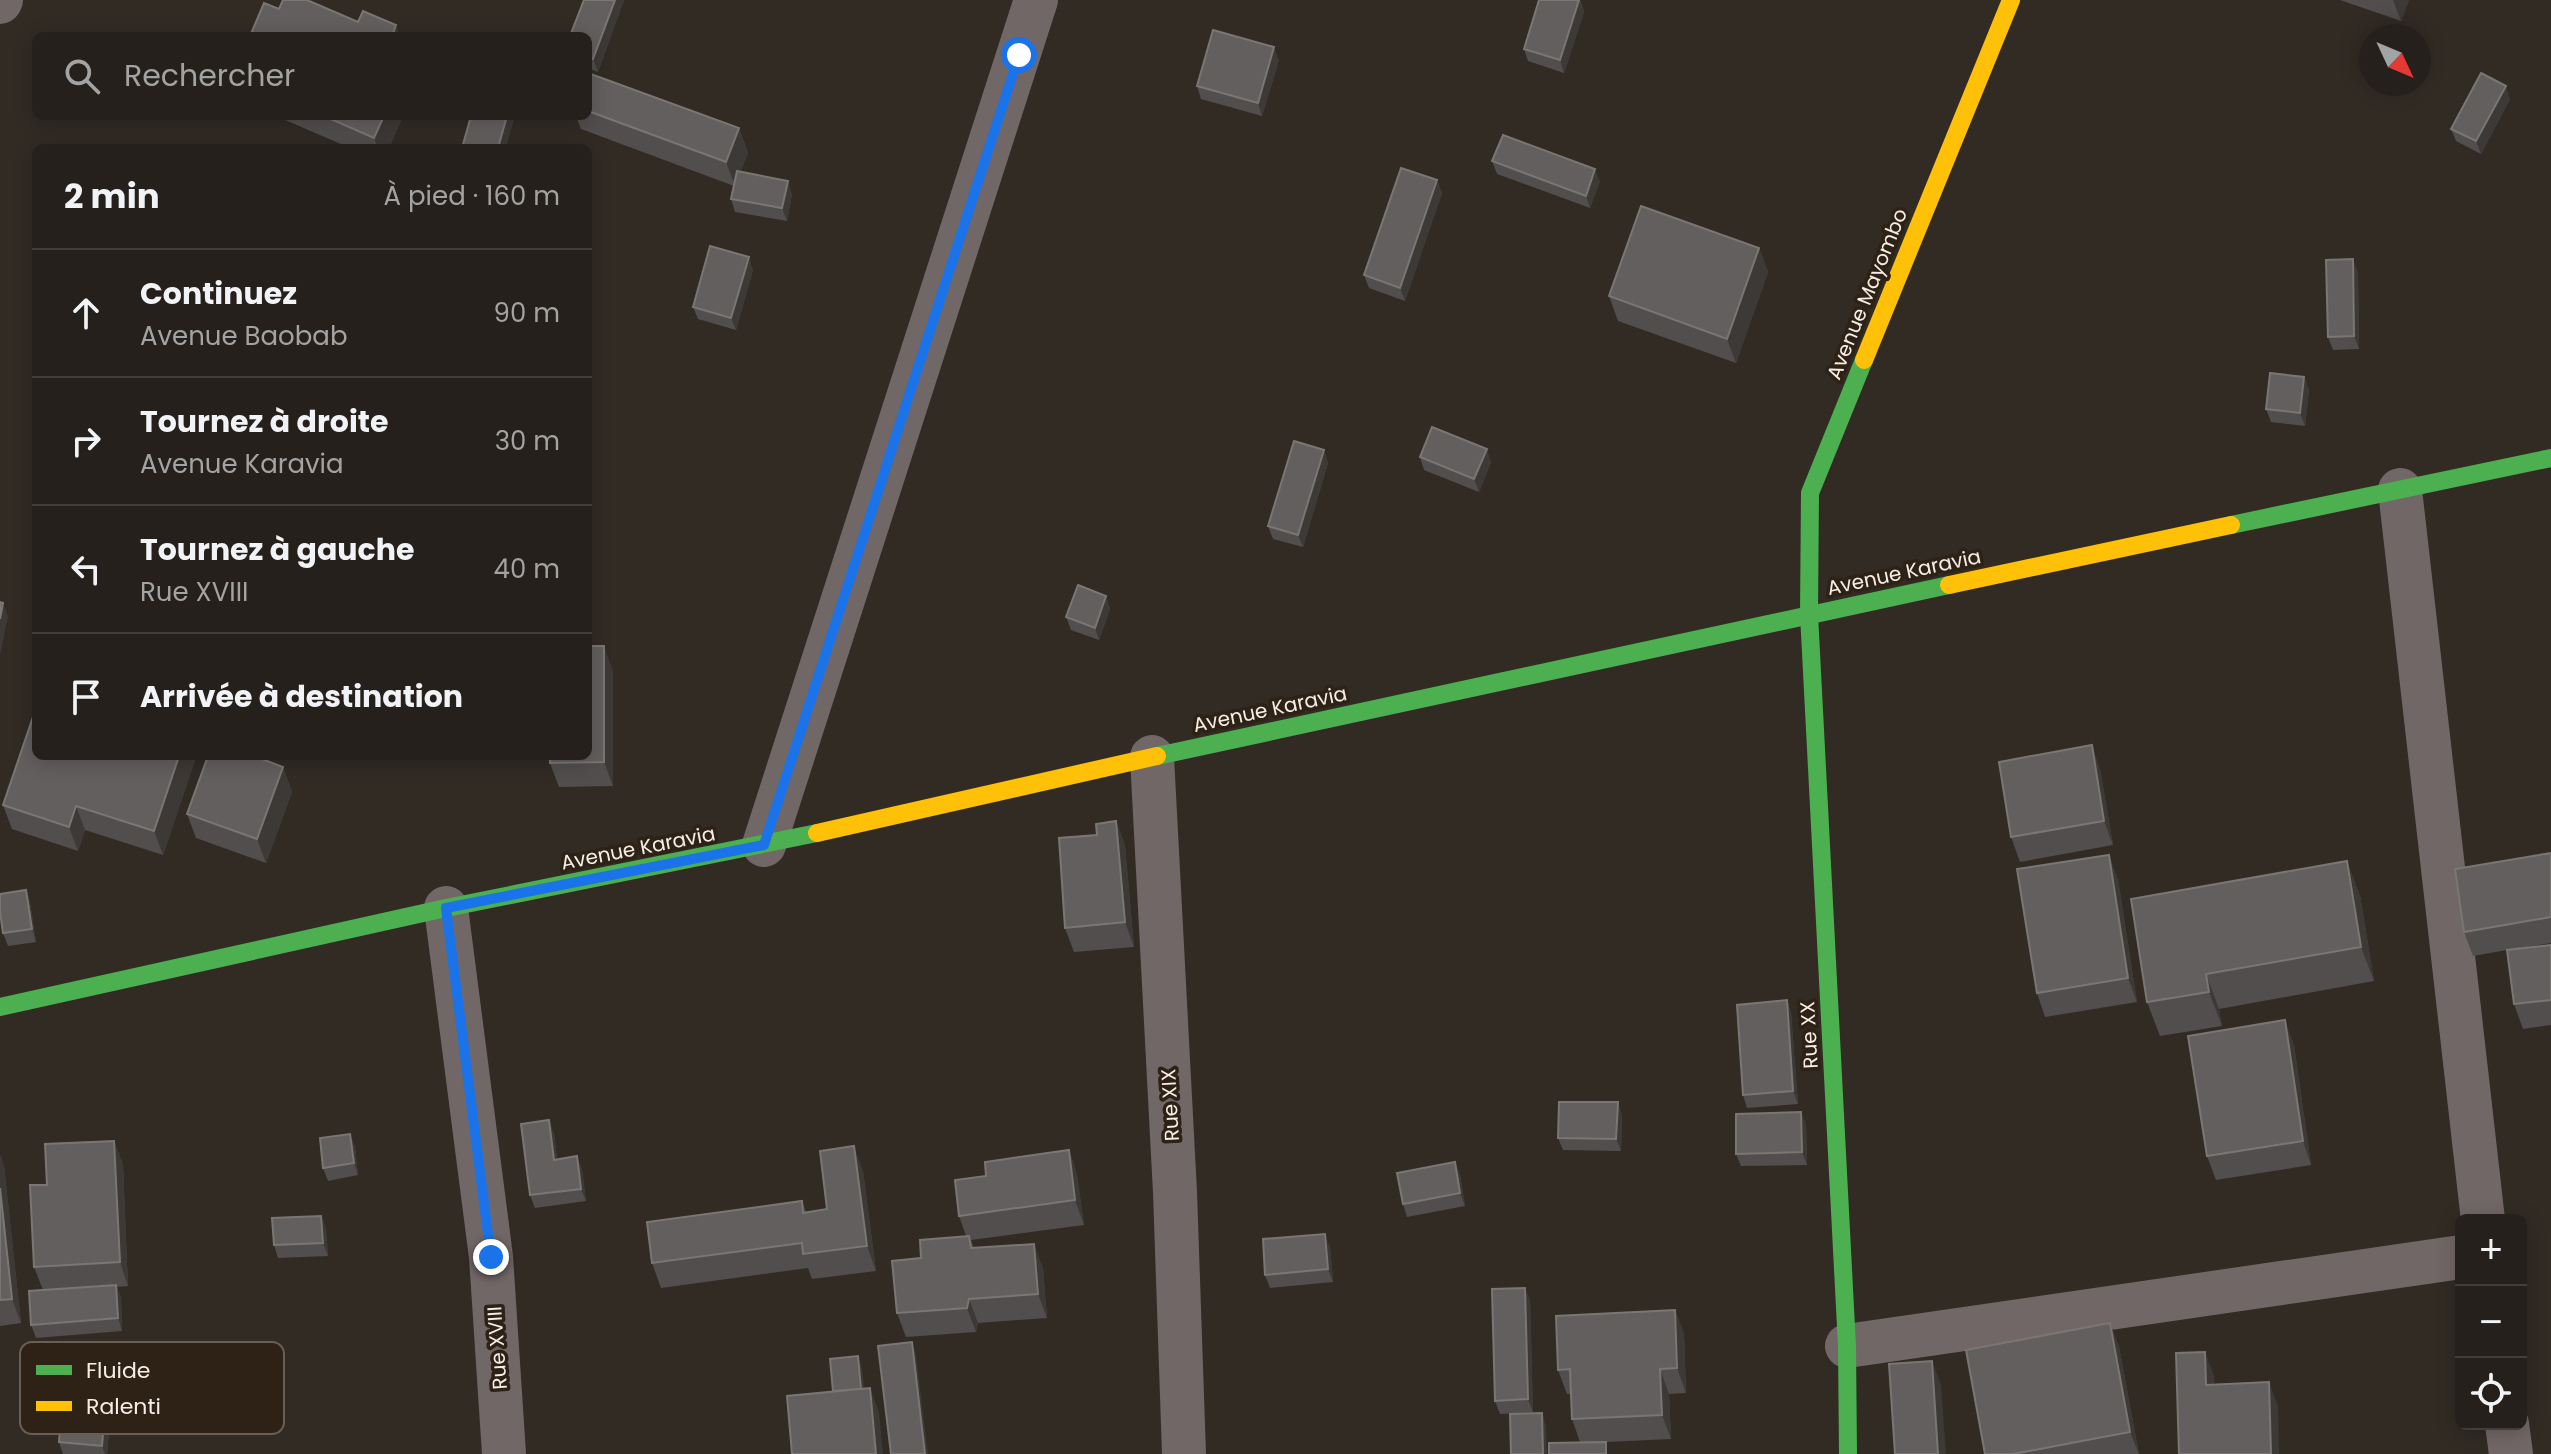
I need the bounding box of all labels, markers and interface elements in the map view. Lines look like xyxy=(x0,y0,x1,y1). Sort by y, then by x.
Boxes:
north arrow xyxy=(2359,24,2431,96)
search box xyxy=(32,32,592,120)
route start xyxy=(1001,37,1037,73)
icon: search xyxy=(60,54,104,98)
text: Rechercher xyxy=(124,54,295,97)
text: 2 min xyxy=(64,172,160,220)
text: À pied · 160 m xyxy=(384,178,560,214)
street label: Avenue Mayombo xyxy=(1820,204,1914,384)
text: Continuez xyxy=(140,272,297,315)
icon: ahead xyxy=(64,291,108,335)
text: 90 m xyxy=(494,295,560,331)
text: Avenue Baobab xyxy=(140,318,347,354)
text: Tournez à droite xyxy=(140,400,388,443)
icon: right xyxy=(64,419,108,463)
text: 30 m xyxy=(495,423,560,459)
text: Avenue Karavia xyxy=(140,446,344,482)
text: Tournez à gauche xyxy=(140,528,414,571)
street label: Avenue Karavia xyxy=(1825,542,1983,602)
icon: left xyxy=(64,547,108,591)
text: 40 m xyxy=(494,551,560,587)
text: Rue XVIII xyxy=(140,574,248,610)
icon: arrive xyxy=(64,675,108,719)
text: Arrivée à destination xyxy=(140,675,463,718)
street label: Avenue Karavia xyxy=(1191,679,1349,739)
street label: Avenue Karavia xyxy=(558,819,718,877)
street label: Rue XX xyxy=(1793,1001,1825,1069)
street label: Rue XIX xyxy=(1154,1068,1186,1142)
map controls xyxy=(2455,1214,2527,1430)
button: + xyxy=(2455,1214,2527,1286)
route end xyxy=(473,1239,509,1275)
button: − xyxy=(2455,1286,2527,1358)
street label: Rue XVIII xyxy=(480,1305,514,1391)
legend xyxy=(20,1342,284,1434)
text: Fluide xyxy=(86,1355,151,1386)
button: locate xyxy=(2455,1358,2527,1430)
text: Ralenti xyxy=(86,1391,161,1422)

